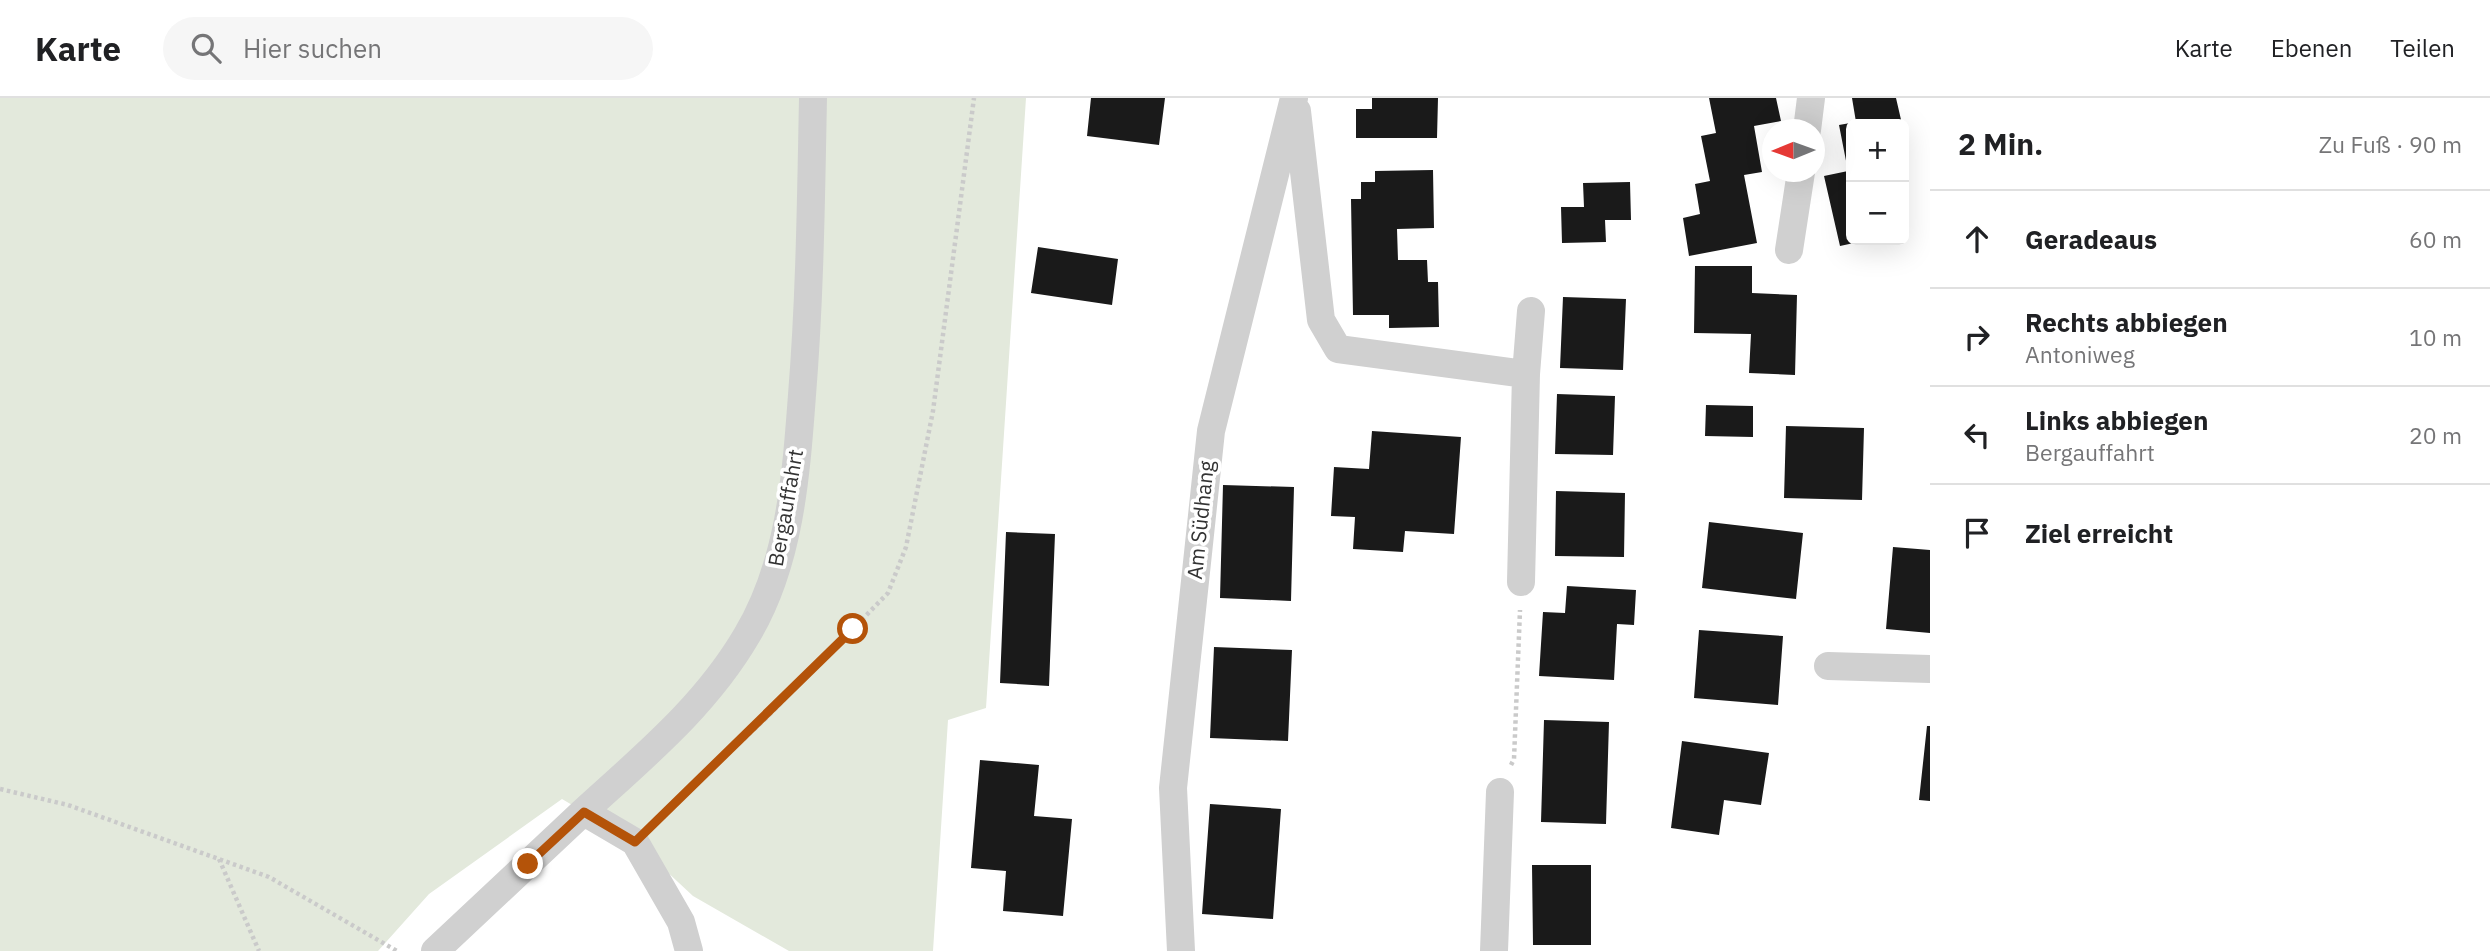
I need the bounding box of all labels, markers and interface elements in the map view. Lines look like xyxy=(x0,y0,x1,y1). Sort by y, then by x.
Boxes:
search box xyxy=(163,17,653,80)
text: Karte xyxy=(35,27,121,70)
icon: search xyxy=(187,29,225,67)
text: Hier suchen xyxy=(243,31,382,65)
text: Karte xyxy=(2175,32,2233,64)
text: Ebenen xyxy=(2271,32,2352,64)
text: Teilen xyxy=(2390,32,2455,64)
north arrow xyxy=(1762,119,1825,182)
map controls xyxy=(1846,119,1909,245)
button: + xyxy=(1846,119,1909,182)
text: 2 Min. xyxy=(1958,124,2043,163)
text: Zu Fuß · 90 m xyxy=(2319,129,2462,159)
button: − xyxy=(1846,182,1909,245)
icon: ahead xyxy=(1958,220,1996,258)
text: Geradeaus xyxy=(2025,222,2157,256)
text: 60 m xyxy=(2409,224,2462,254)
text: Rechts abbiegen xyxy=(2025,305,2228,339)
icon: right xyxy=(1958,318,1996,356)
text: 10 m xyxy=(2409,322,2462,352)
text: Antoniweg xyxy=(2025,339,2135,369)
text: Links abbiegen xyxy=(2025,403,2208,437)
icon: left xyxy=(1958,416,1996,454)
text: 20 m xyxy=(2409,420,2462,450)
text: Bergauffahrt xyxy=(2025,437,2155,467)
street label: Bergauffahrt xyxy=(761,447,809,569)
street label: Am Südhang xyxy=(1180,459,1220,581)
icon: arrive xyxy=(1958,514,1996,552)
text: Ziel erreicht xyxy=(2025,516,2173,550)
route start xyxy=(837,613,868,644)
route end xyxy=(512,848,543,879)

